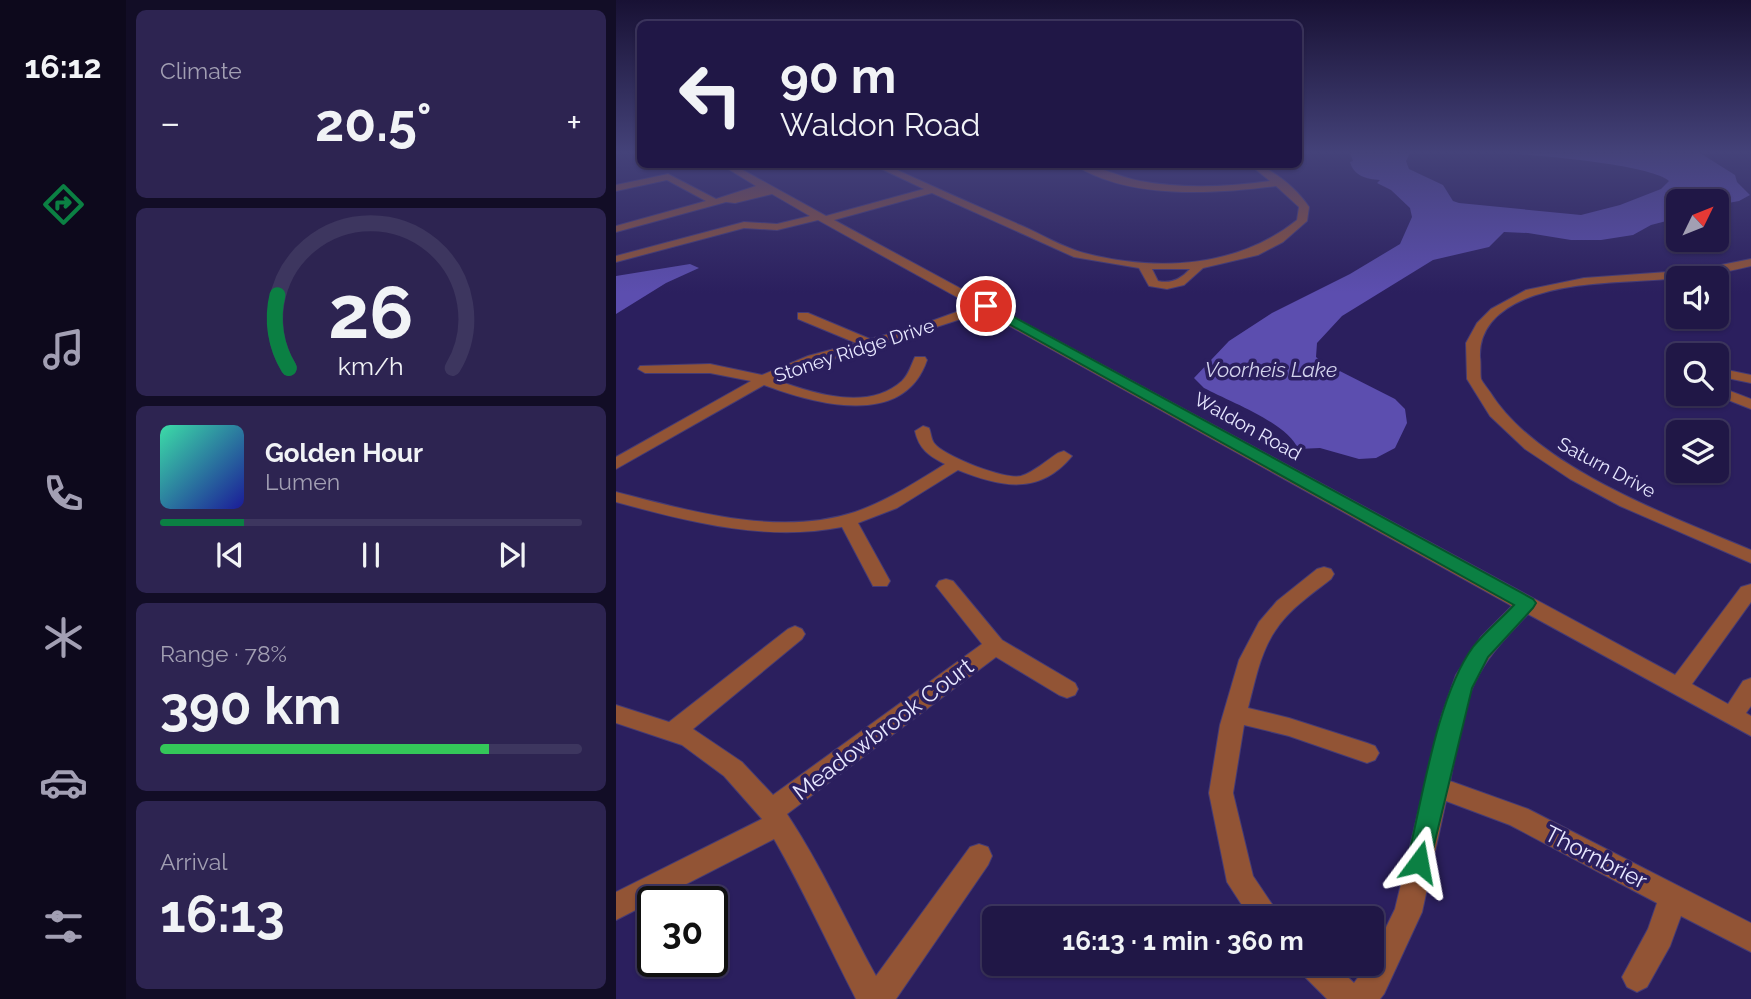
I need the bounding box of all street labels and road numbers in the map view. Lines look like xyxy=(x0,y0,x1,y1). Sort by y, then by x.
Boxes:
street label: Stoney Ridge Drive xyxy=(771,314,937,386)
street label: Waldon Road xyxy=(1191,388,1305,464)
street label: Saturn Drive xyxy=(1554,432,1660,502)
street label: Meadowbrook Court xyxy=(787,652,978,805)
street label: Thornbrier xyxy=(1540,819,1652,894)

